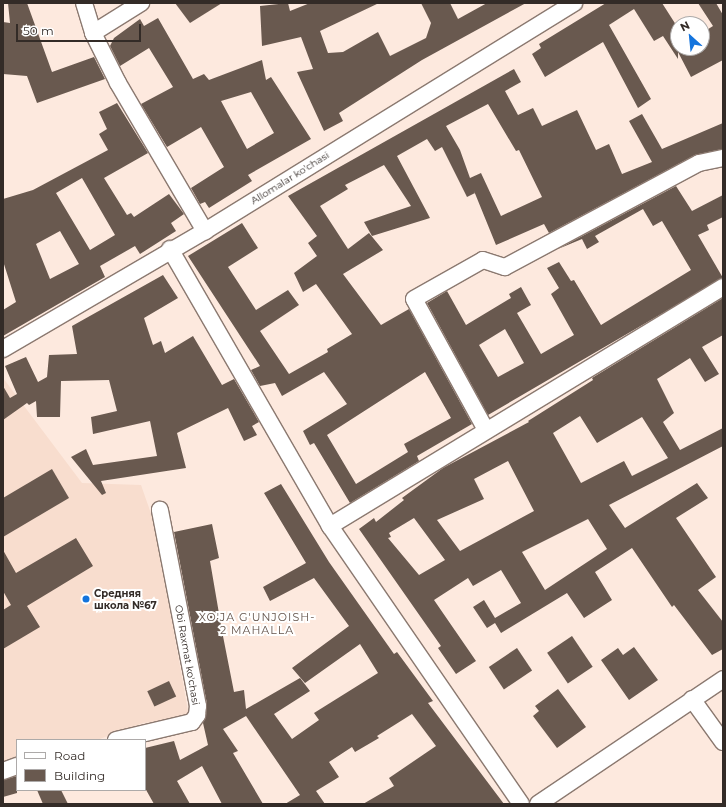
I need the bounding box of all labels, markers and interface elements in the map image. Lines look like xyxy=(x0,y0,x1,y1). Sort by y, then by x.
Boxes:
scale bar xyxy=(18,16,143,42)
north arrow xyxy=(670,16,710,56)
text: N xyxy=(678,18,692,34)
text: 50 m xyxy=(23,23,54,38)
street label: Allomalar ko'chasi xyxy=(249,149,331,207)
place label: Средняя школа №67 xyxy=(94,587,157,610)
marker: Средняя школа №67 xyxy=(81,594,91,604)
street label: Obi Raxmat ko'chasi xyxy=(172,604,202,706)
district label: XO'JA G'UNJOISH- 2 MAHALLA xyxy=(199,611,315,637)
legend xyxy=(16,739,146,791)
text: Road xyxy=(54,748,85,763)
text: Building xyxy=(54,768,105,783)

